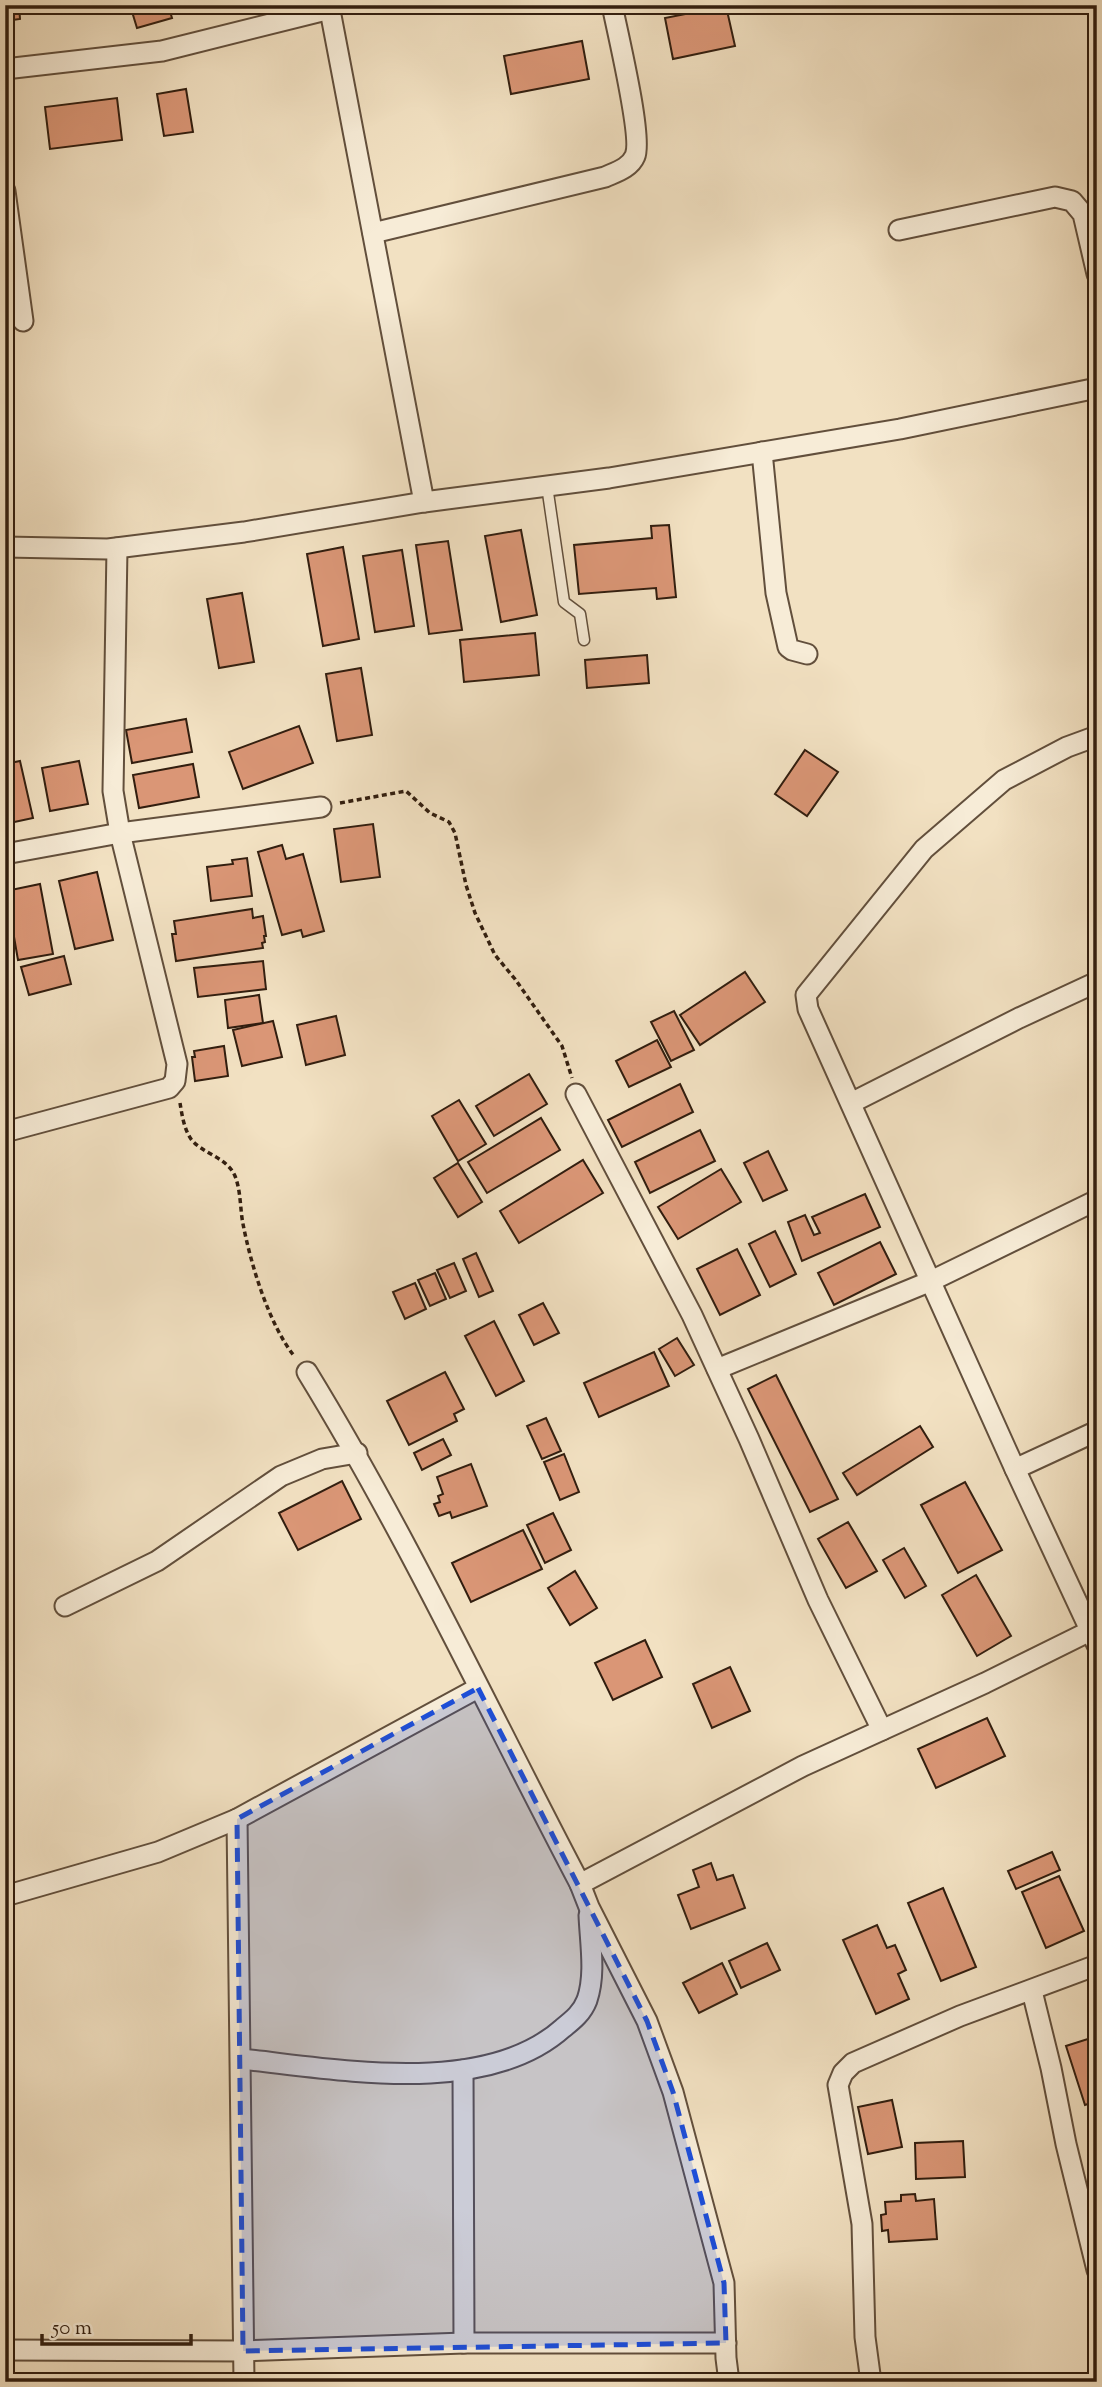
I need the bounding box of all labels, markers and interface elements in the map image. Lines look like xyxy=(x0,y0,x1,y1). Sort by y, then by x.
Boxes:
scale bar xyxy=(42,2303,191,2347)
text: 50 m xyxy=(51,2314,92,2344)

